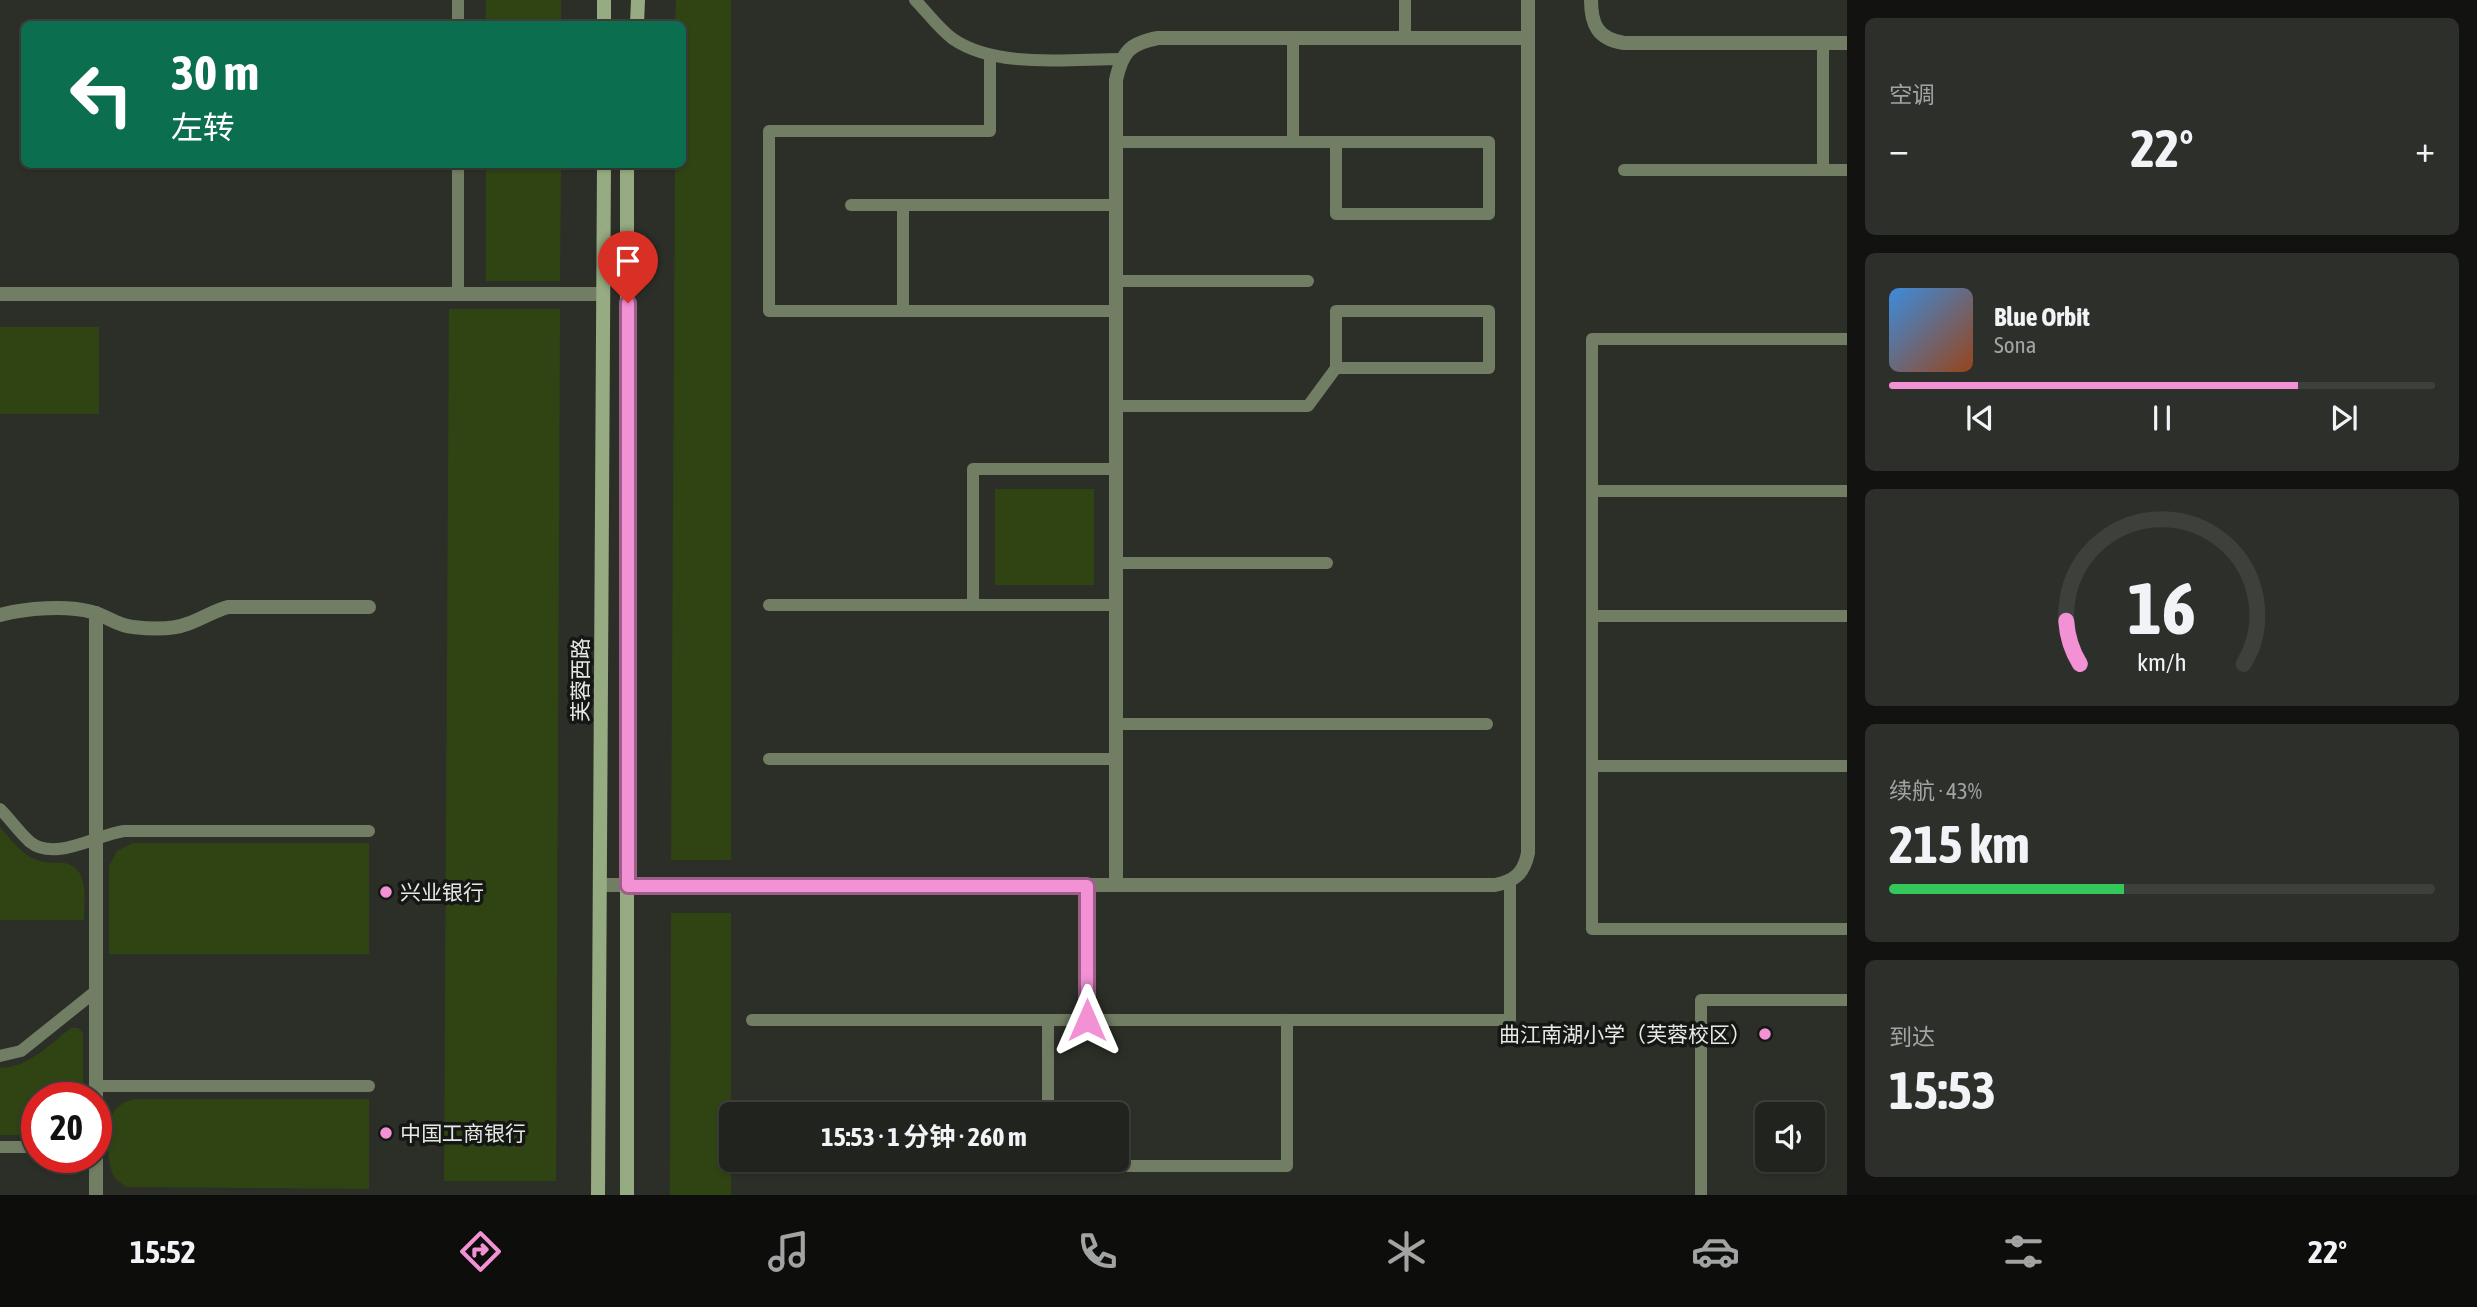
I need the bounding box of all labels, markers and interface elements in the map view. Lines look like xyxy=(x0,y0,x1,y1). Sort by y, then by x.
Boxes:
text: 30 m xyxy=(171,44,259,100)
icon: left xyxy=(56,49,147,140)
text: 空调 xyxy=(1889,82,1935,108)
text: 左转 xyxy=(171,109,235,146)
text: 22° xyxy=(2130,118,2194,178)
text: − xyxy=(1889,127,1909,170)
text: + xyxy=(2415,127,2435,170)
pin xyxy=(598,231,658,303)
icon: arrive xyxy=(609,242,647,280)
text: Blue Orbit xyxy=(1994,302,2090,332)
text: Sona xyxy=(1994,332,2036,358)
icon: previous xyxy=(1961,399,1999,437)
icon: pause xyxy=(2143,399,2181,437)
icon: next xyxy=(2325,399,2363,437)
text: 16 xyxy=(2128,566,2196,649)
street label: 芙蓉西路 xyxy=(568,638,592,722)
text: km/h xyxy=(2137,647,2187,675)
text: 续航 · 43% xyxy=(1889,778,1982,804)
text: 215 km xyxy=(1889,814,2030,874)
place label: 兴业银行 xyxy=(400,880,484,904)
marker: 兴业银行 xyxy=(378,884,394,900)
position arrow xyxy=(1050,983,1124,1057)
place label: 曲江南湖小学（芙蓉校区） xyxy=(1499,1022,1751,1046)
text: 到达 xyxy=(1889,1024,1935,1050)
marker: 曲江南湖小学（芙蓉校区） xyxy=(1757,1026,1773,1042)
text: 15:53 xyxy=(1889,1060,1996,1120)
speed limit sign: 20 xyxy=(21,1082,112,1173)
map controls xyxy=(1755,1102,1825,1172)
button: sound xyxy=(1755,1102,1825,1172)
place label: 中国工商银行 xyxy=(400,1121,526,1145)
text: 15:53 · 1 分钟 · 260 m xyxy=(821,1122,1027,1152)
marker: 中国工商银行 xyxy=(378,1125,394,1141)
icon: directions xyxy=(456,1227,505,1276)
icon: music xyxy=(764,1227,813,1276)
icon: phone xyxy=(1073,1227,1122,1276)
icon: climate xyxy=(1382,1227,1431,1276)
icon: car xyxy=(1691,1227,1740,1276)
icon: filters xyxy=(1999,1227,2048,1276)
text: 15:52 xyxy=(130,1233,196,1270)
text: 22° xyxy=(2308,1233,2347,1270)

